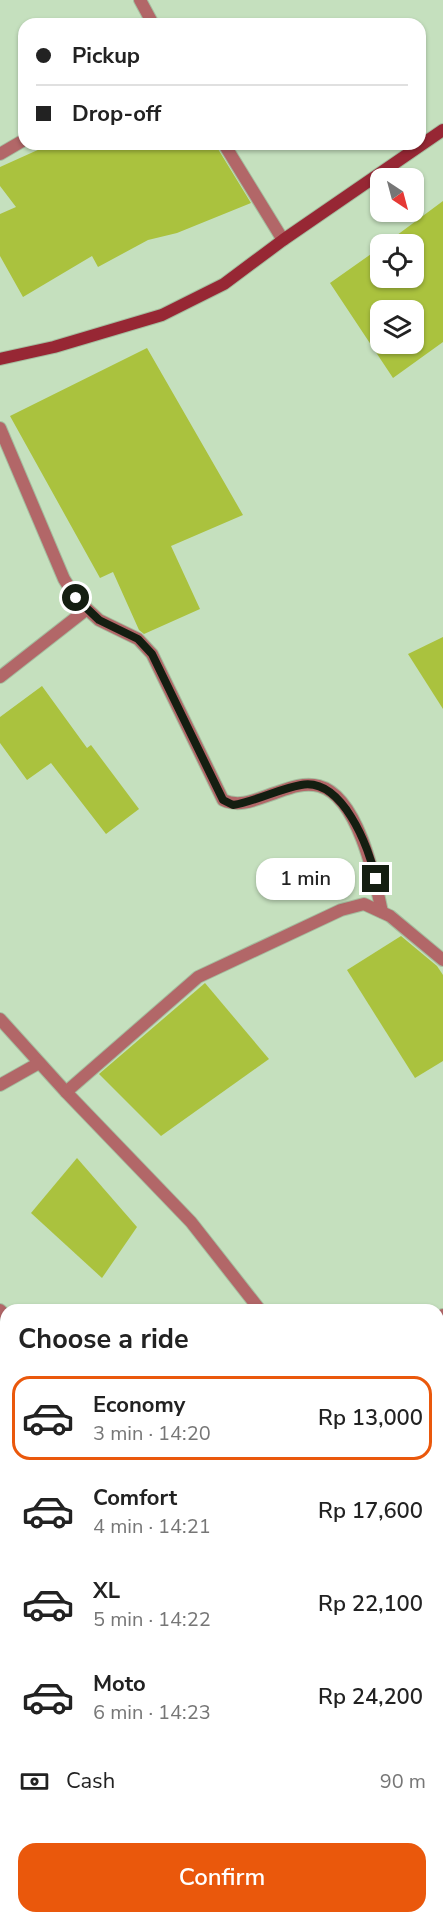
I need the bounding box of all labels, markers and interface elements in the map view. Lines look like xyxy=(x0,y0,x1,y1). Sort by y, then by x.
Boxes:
text: Pickup xyxy=(72,41,140,71)
text: Drop-off xyxy=(72,99,161,129)
north arrow xyxy=(370,168,424,222)
map controls xyxy=(370,168,424,354)
button: locate xyxy=(370,234,424,288)
button: layers xyxy=(370,300,424,354)
route start xyxy=(62,584,89,611)
callout: 1 min xyxy=(256,858,355,900)
text: 1 min xyxy=(280,865,331,892)
route end xyxy=(362,865,389,892)
text: Choose a ride xyxy=(18,1321,189,1358)
text: Economy xyxy=(93,1390,185,1420)
icon: car xyxy=(21,1391,75,1445)
text: Rp 13,000 xyxy=(318,1403,423,1433)
text: 3 min · 14:20 xyxy=(93,1420,211,1447)
text: Comfort xyxy=(93,1483,177,1513)
icon: car xyxy=(21,1484,75,1538)
text: Rp 17,600 xyxy=(318,1496,423,1526)
text: 4 min · 14:21 xyxy=(93,1513,211,1540)
text: XL xyxy=(93,1576,120,1606)
icon: car xyxy=(21,1577,75,1631)
text: Rp 22,100 xyxy=(318,1589,423,1619)
text: 5 min · 14:22 xyxy=(93,1606,211,1633)
text: Moto xyxy=(93,1669,146,1699)
icon: car xyxy=(21,1670,75,1724)
text: Rp 24,200 xyxy=(318,1682,423,1712)
text: 6 min · 14:23 xyxy=(93,1699,211,1726)
icon: cash xyxy=(18,1765,51,1798)
text: Cash xyxy=(66,1766,115,1796)
text: 90 m xyxy=(380,1768,426,1795)
button: Confirm xyxy=(18,1843,426,1912)

